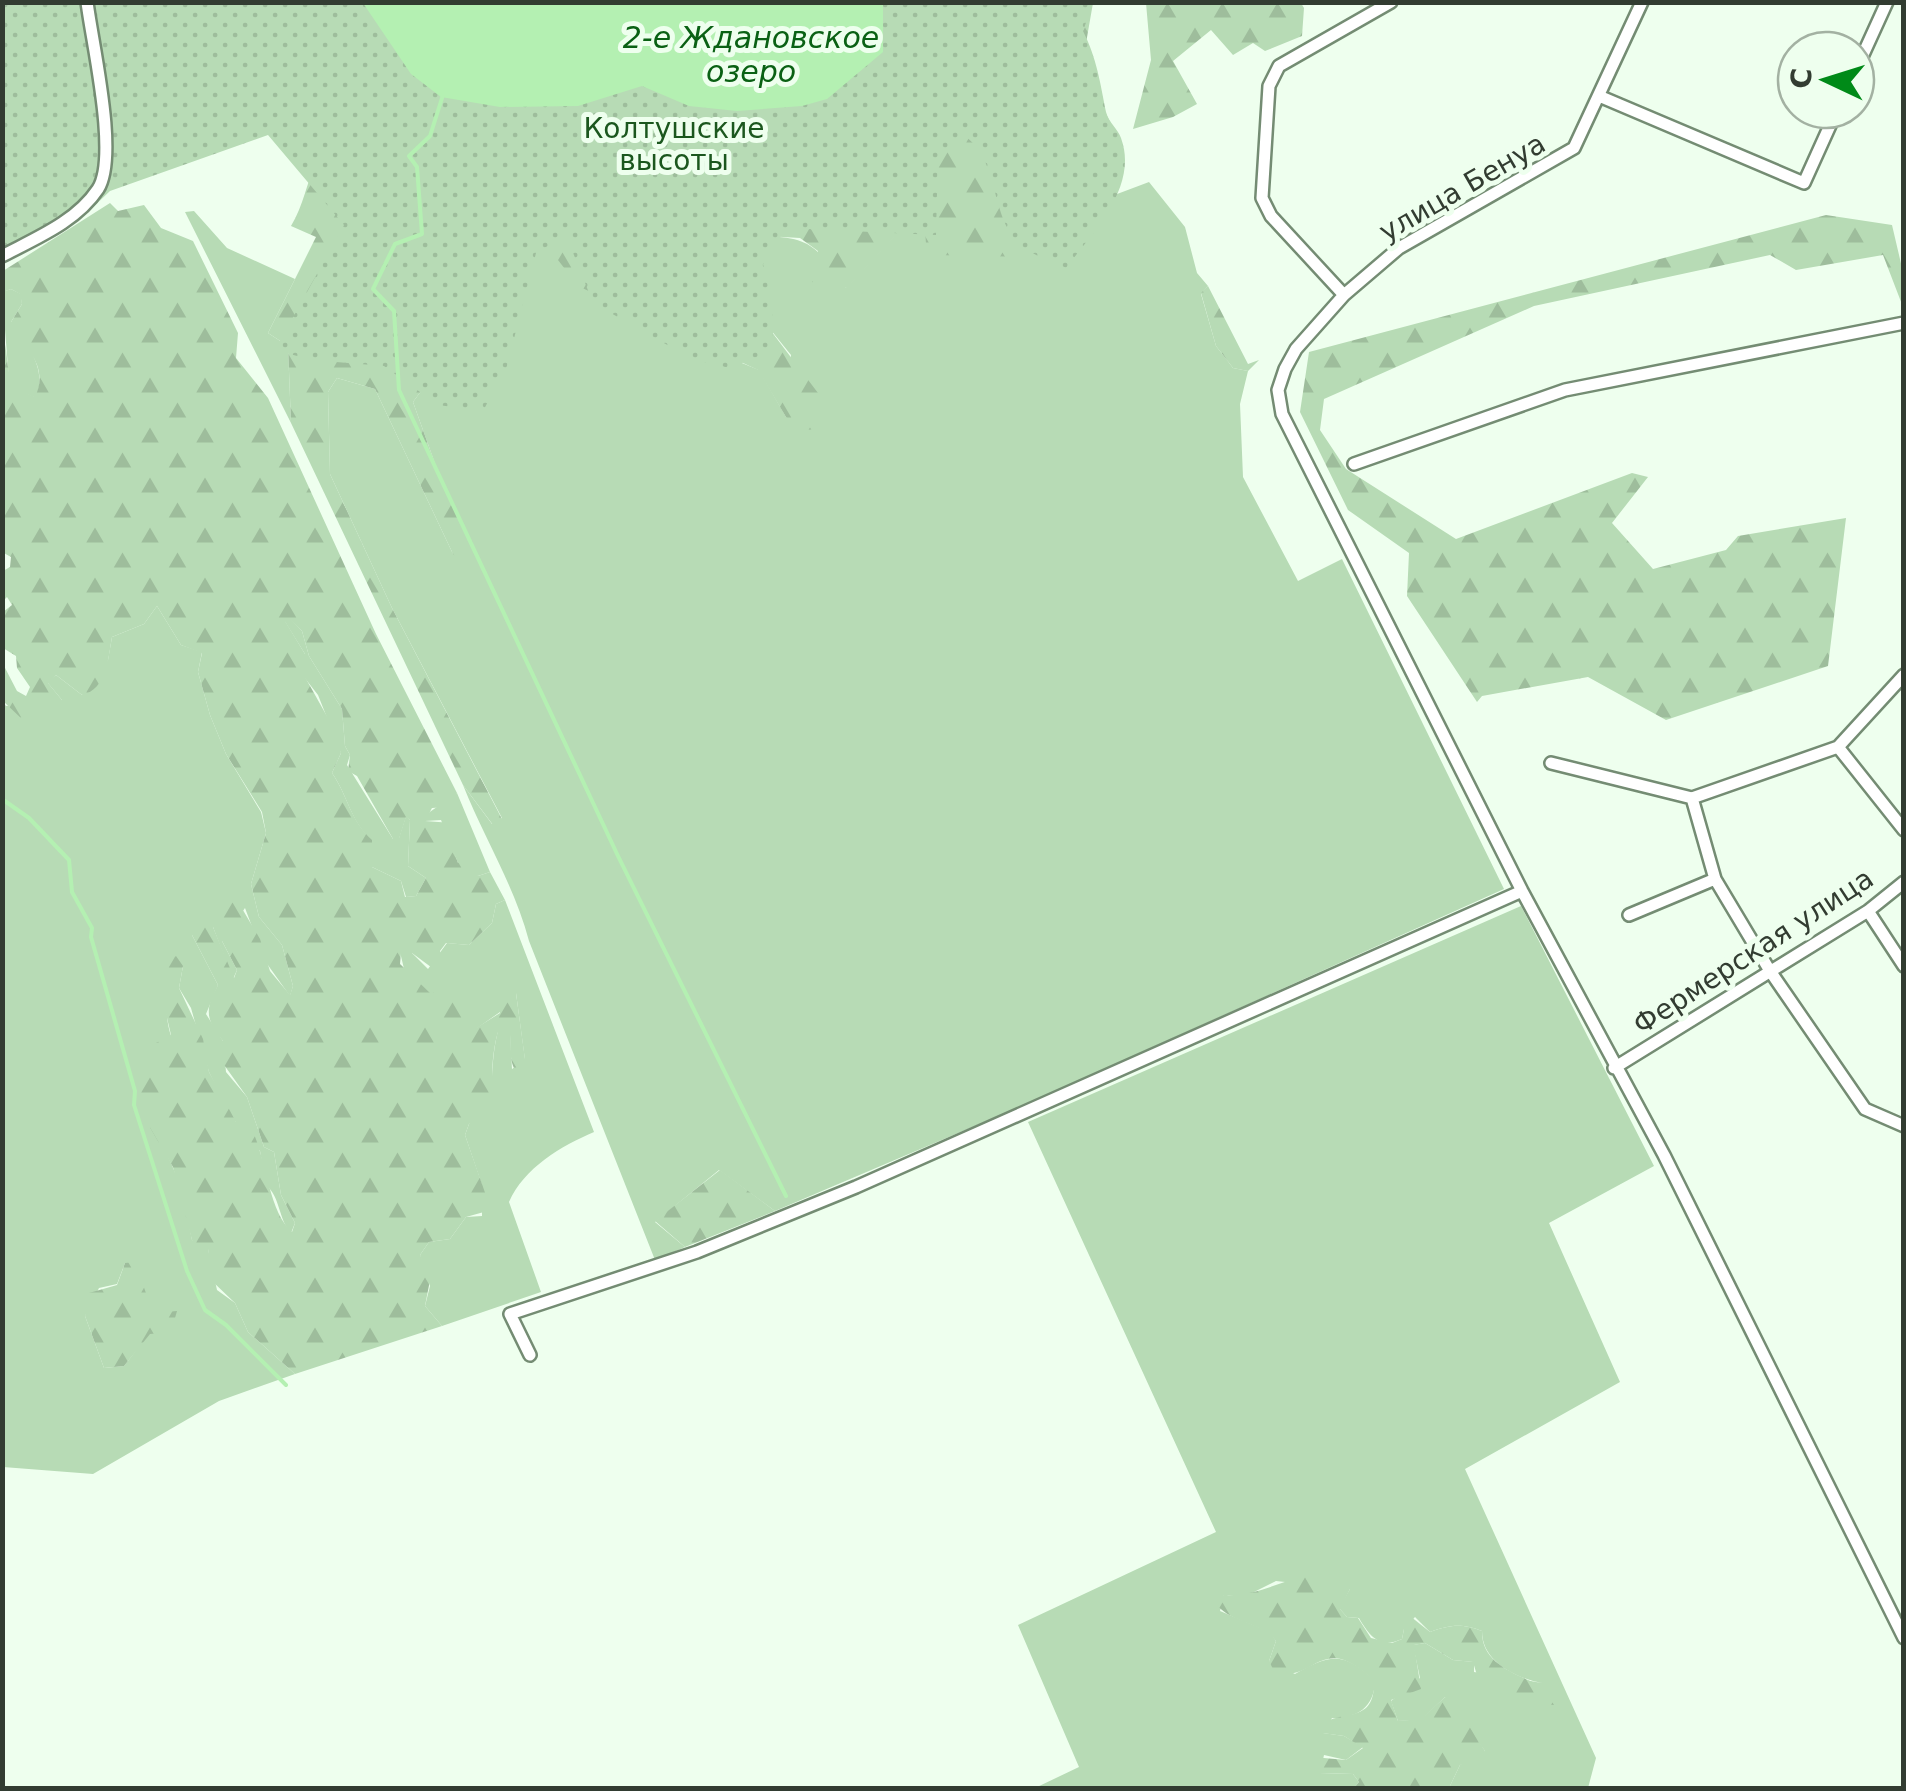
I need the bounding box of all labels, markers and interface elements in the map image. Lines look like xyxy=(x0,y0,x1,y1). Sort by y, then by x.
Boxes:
water label: 2-е Ждановское озеро xyxy=(623,20,879,89)
north arrow xyxy=(1776,30,1876,130)
text: С xyxy=(1784,67,1819,90)
park label: Колтушские высоты xyxy=(583,112,765,177)
street label: улица Бенуа xyxy=(1373,127,1551,248)
street label: Фермерская улица xyxy=(1627,862,1879,1041)

